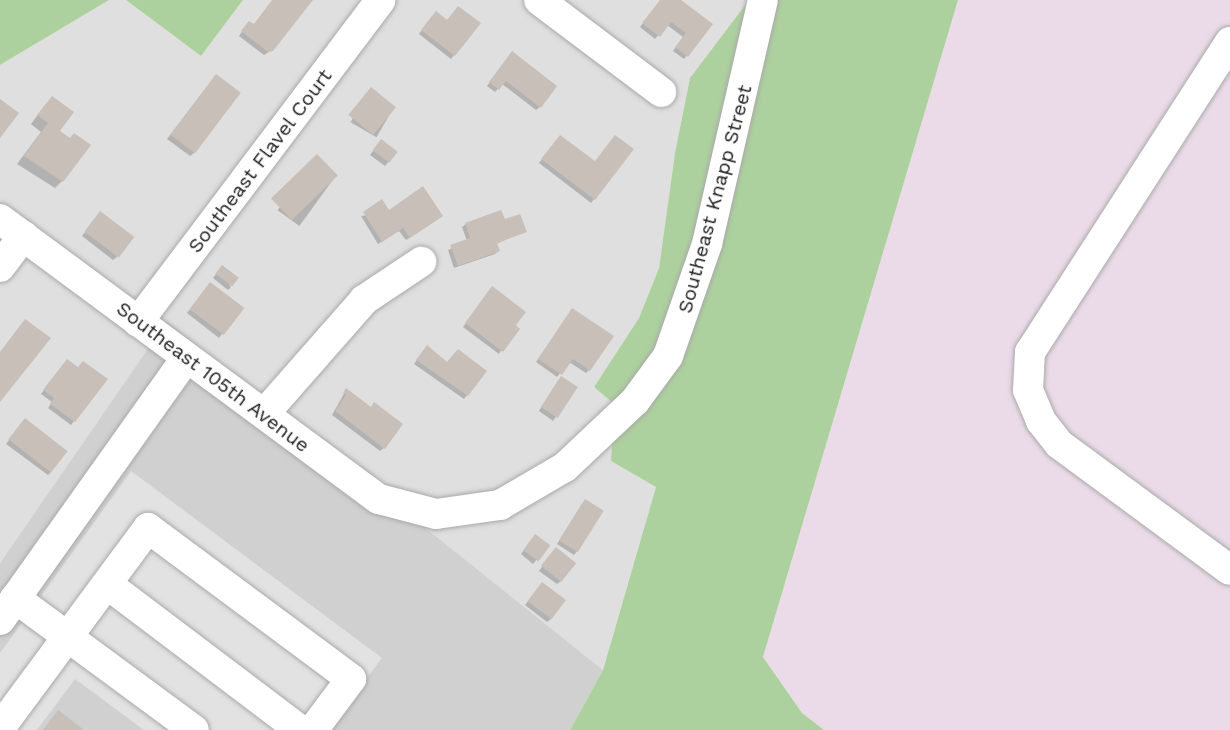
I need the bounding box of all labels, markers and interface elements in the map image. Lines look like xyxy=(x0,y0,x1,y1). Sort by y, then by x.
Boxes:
street label: Southeast Flavel Court xyxy=(183,64,337,258)
street label: Southeast Knapp Street xyxy=(673,82,757,316)
street label: Southeast 105th Avenue xyxy=(111,296,315,458)

